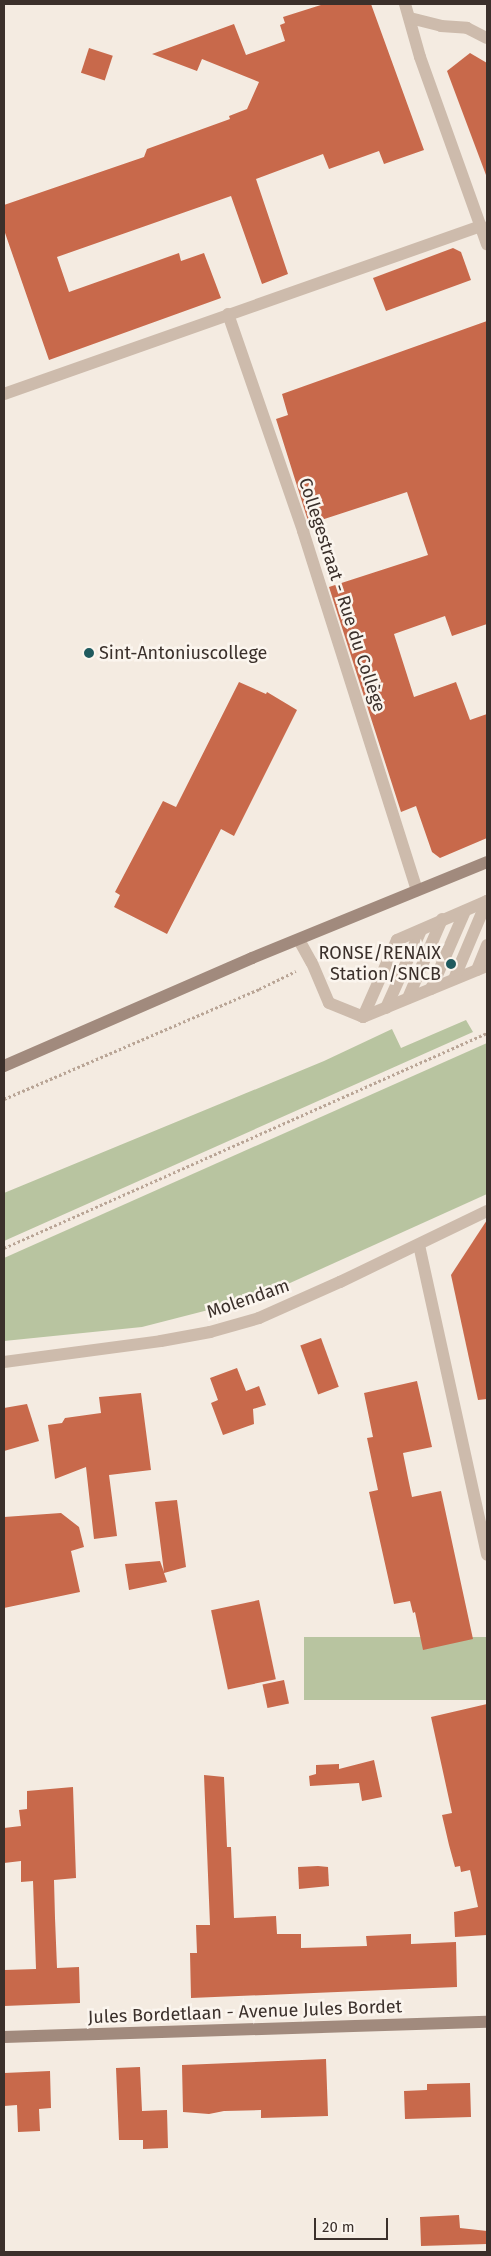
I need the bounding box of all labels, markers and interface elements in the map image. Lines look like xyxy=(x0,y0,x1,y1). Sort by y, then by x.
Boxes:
street label: Collegestraat - Rue du Collège xyxy=(294,475,390,715)
place label: Sint-Antoniuscollege xyxy=(99,642,267,664)
marker: Sint-Antoniuscollege xyxy=(83,647,95,659)
place label: RONSE/RENAIX Station/SNCB xyxy=(319,943,441,986)
marker: RONSE/RENAIX Station/SNCB xyxy=(445,958,457,970)
street label: Molendam xyxy=(204,1275,292,1323)
street label: Jules Bordetlaan - Avenue Jules Bordet xyxy=(87,1996,403,2028)
scale bar xyxy=(316,2208,390,2240)
text: 20 m xyxy=(322,2218,355,2236)

